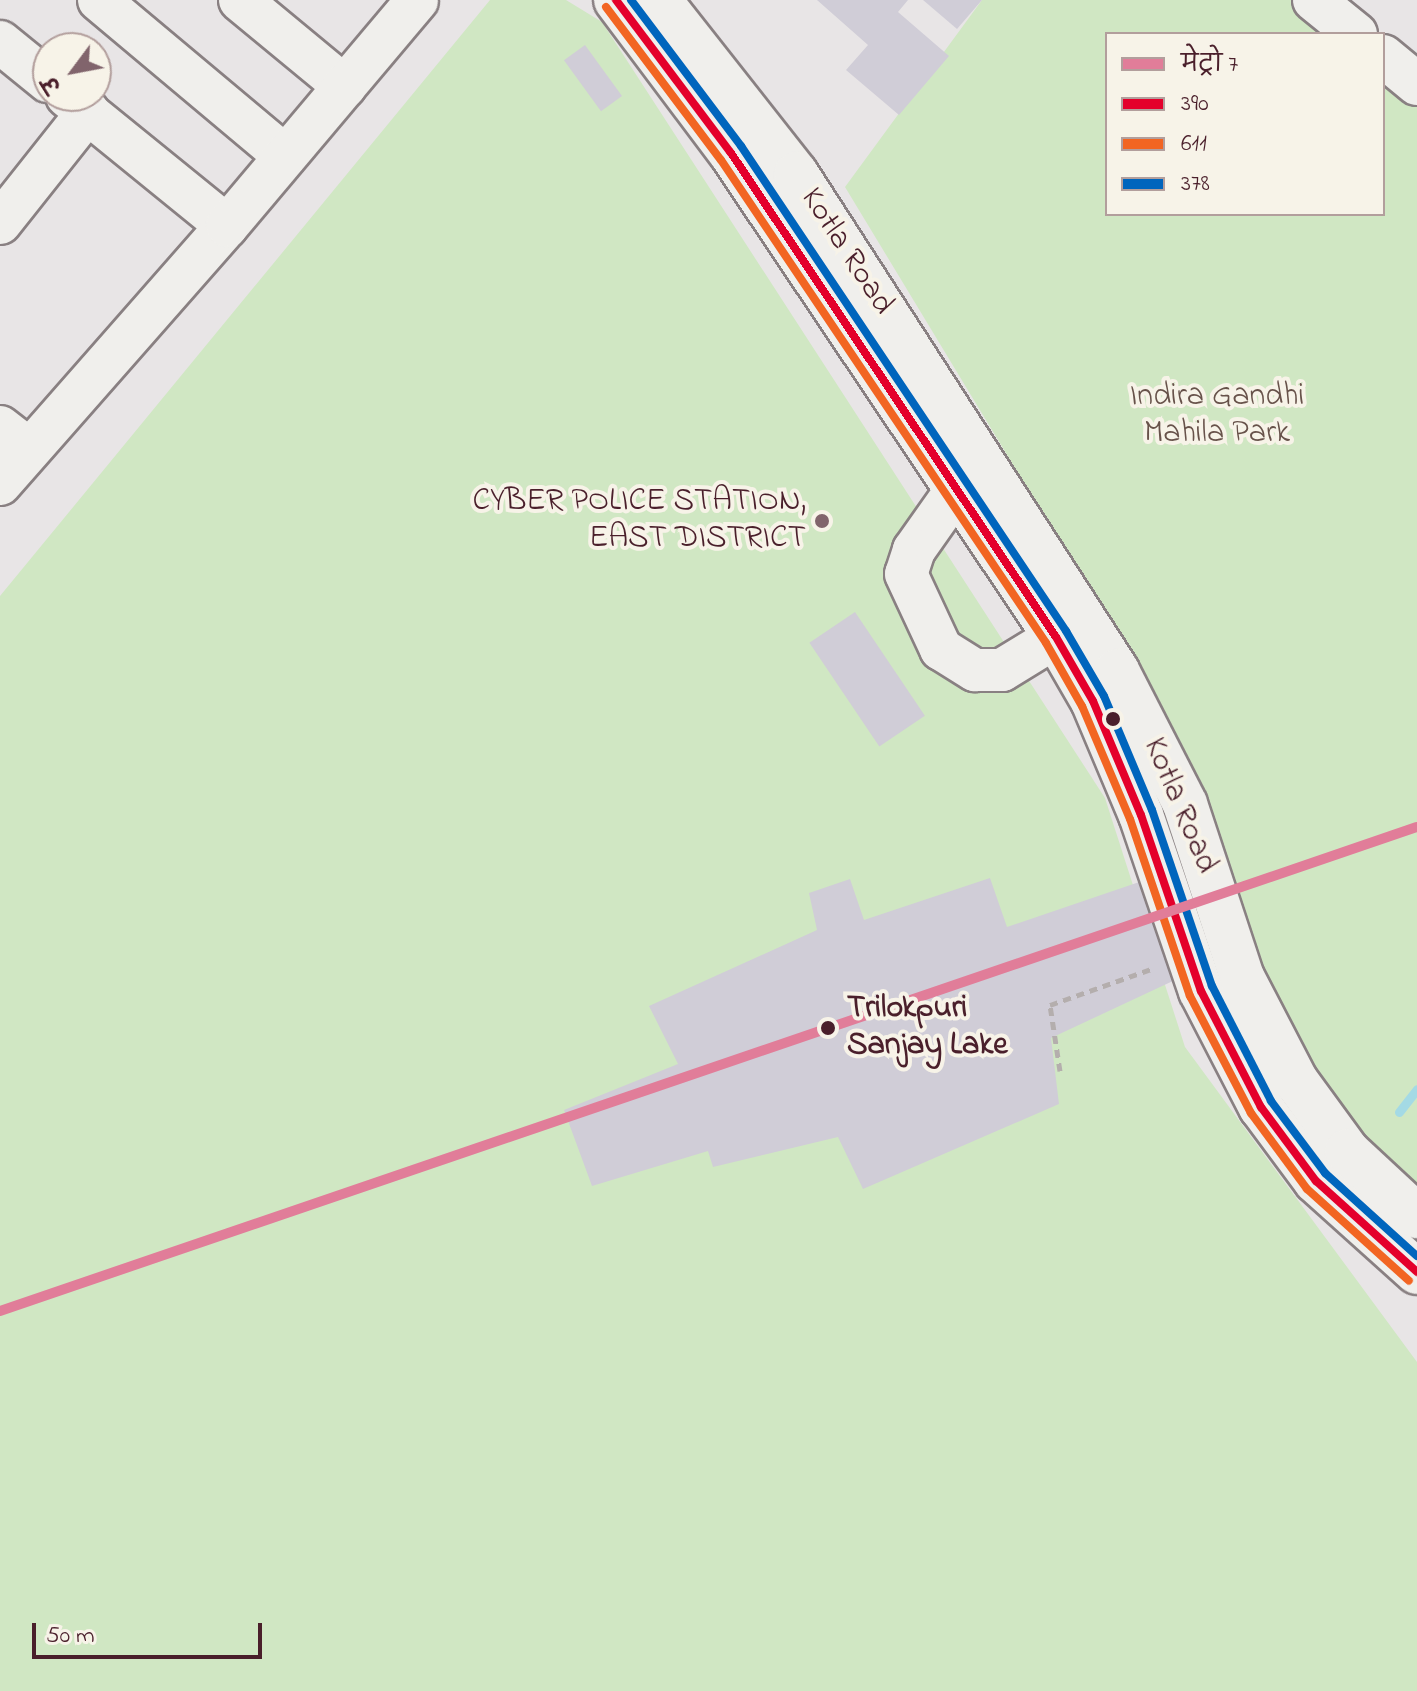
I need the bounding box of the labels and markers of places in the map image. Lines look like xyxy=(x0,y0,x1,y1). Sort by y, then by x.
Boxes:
place label: CYBER POLICE STATION, EAST DISTRICT xyxy=(473,484,806,559)
marker: CYBER POLICE STATION, EAST DISTRICT xyxy=(813,512,831,530)
unlabelled marker xyxy=(1105,711,1121,727)
place label: Trilokpuri Sanjay Lake xyxy=(847,991,1008,1066)
marker: Trilokpuri Sanjay Lake xyxy=(816,1016,840,1040)

